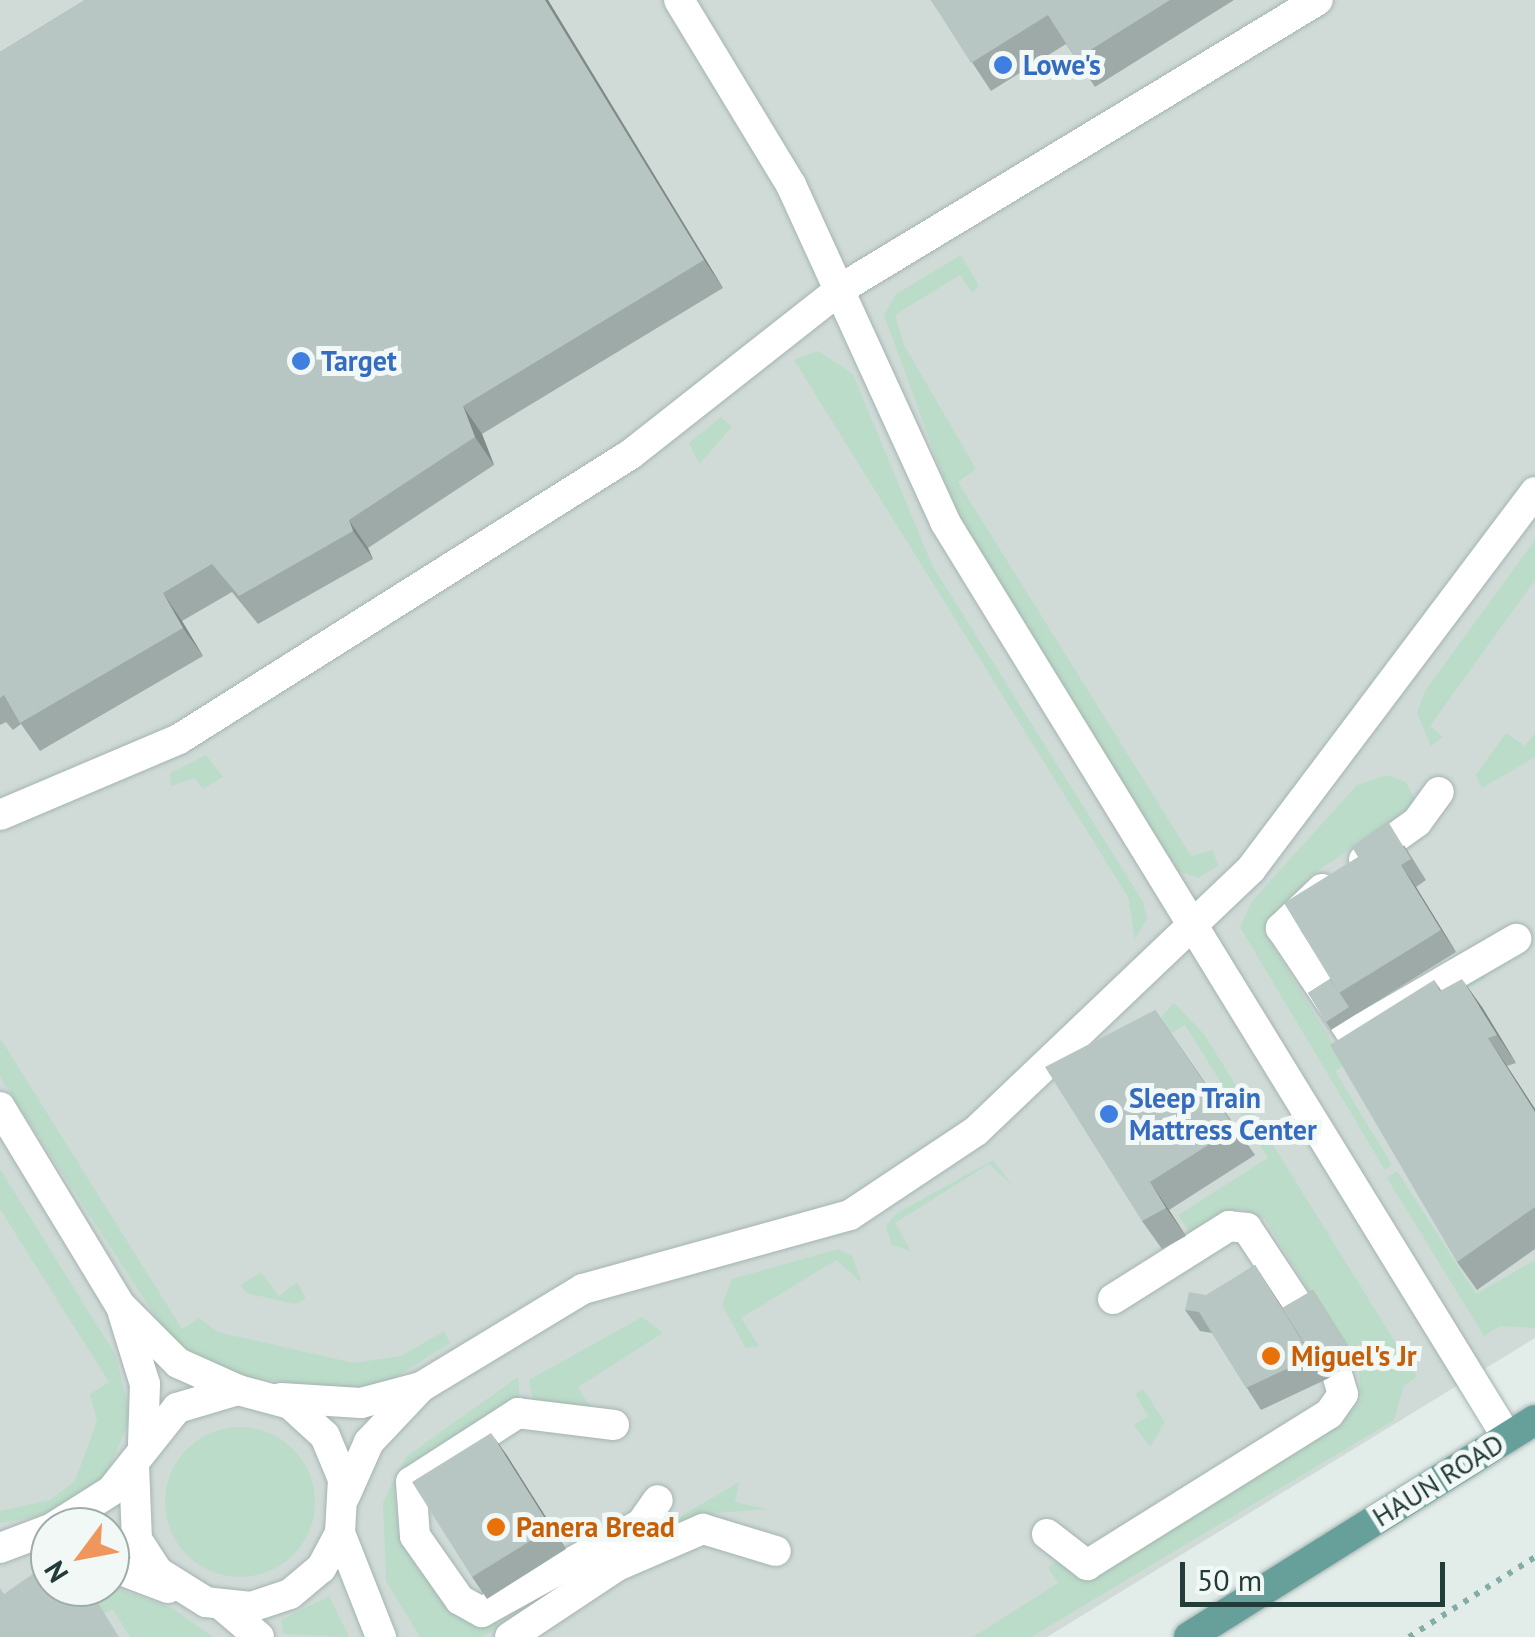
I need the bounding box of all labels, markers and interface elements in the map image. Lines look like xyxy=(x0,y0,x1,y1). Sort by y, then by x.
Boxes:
place label: Lowe's xyxy=(1023,48,1101,82)
marker: Lowe's xyxy=(992,54,1014,76)
place label: Target xyxy=(321,344,397,378)
marker: Target xyxy=(290,350,312,372)
place label: Sleep Train Mattress Center xyxy=(1129,1081,1317,1147)
marker: Sleep Train Mattress Center xyxy=(1098,1103,1120,1125)
place label: Miguel's Jr xyxy=(1291,1339,1417,1373)
marker: Miguel's Jr xyxy=(1260,1345,1282,1367)
street label: HAUN ROAD xyxy=(1366,1426,1510,1534)
north arrow xyxy=(30,1507,130,1607)
place label: Panera Bread xyxy=(516,1510,675,1544)
marker: Panera Bread xyxy=(485,1516,507,1538)
scale bar xyxy=(1185,1542,1450,1604)
text: N xyxy=(35,1554,76,1590)
text: 50 m xyxy=(1197,1560,1262,1599)

